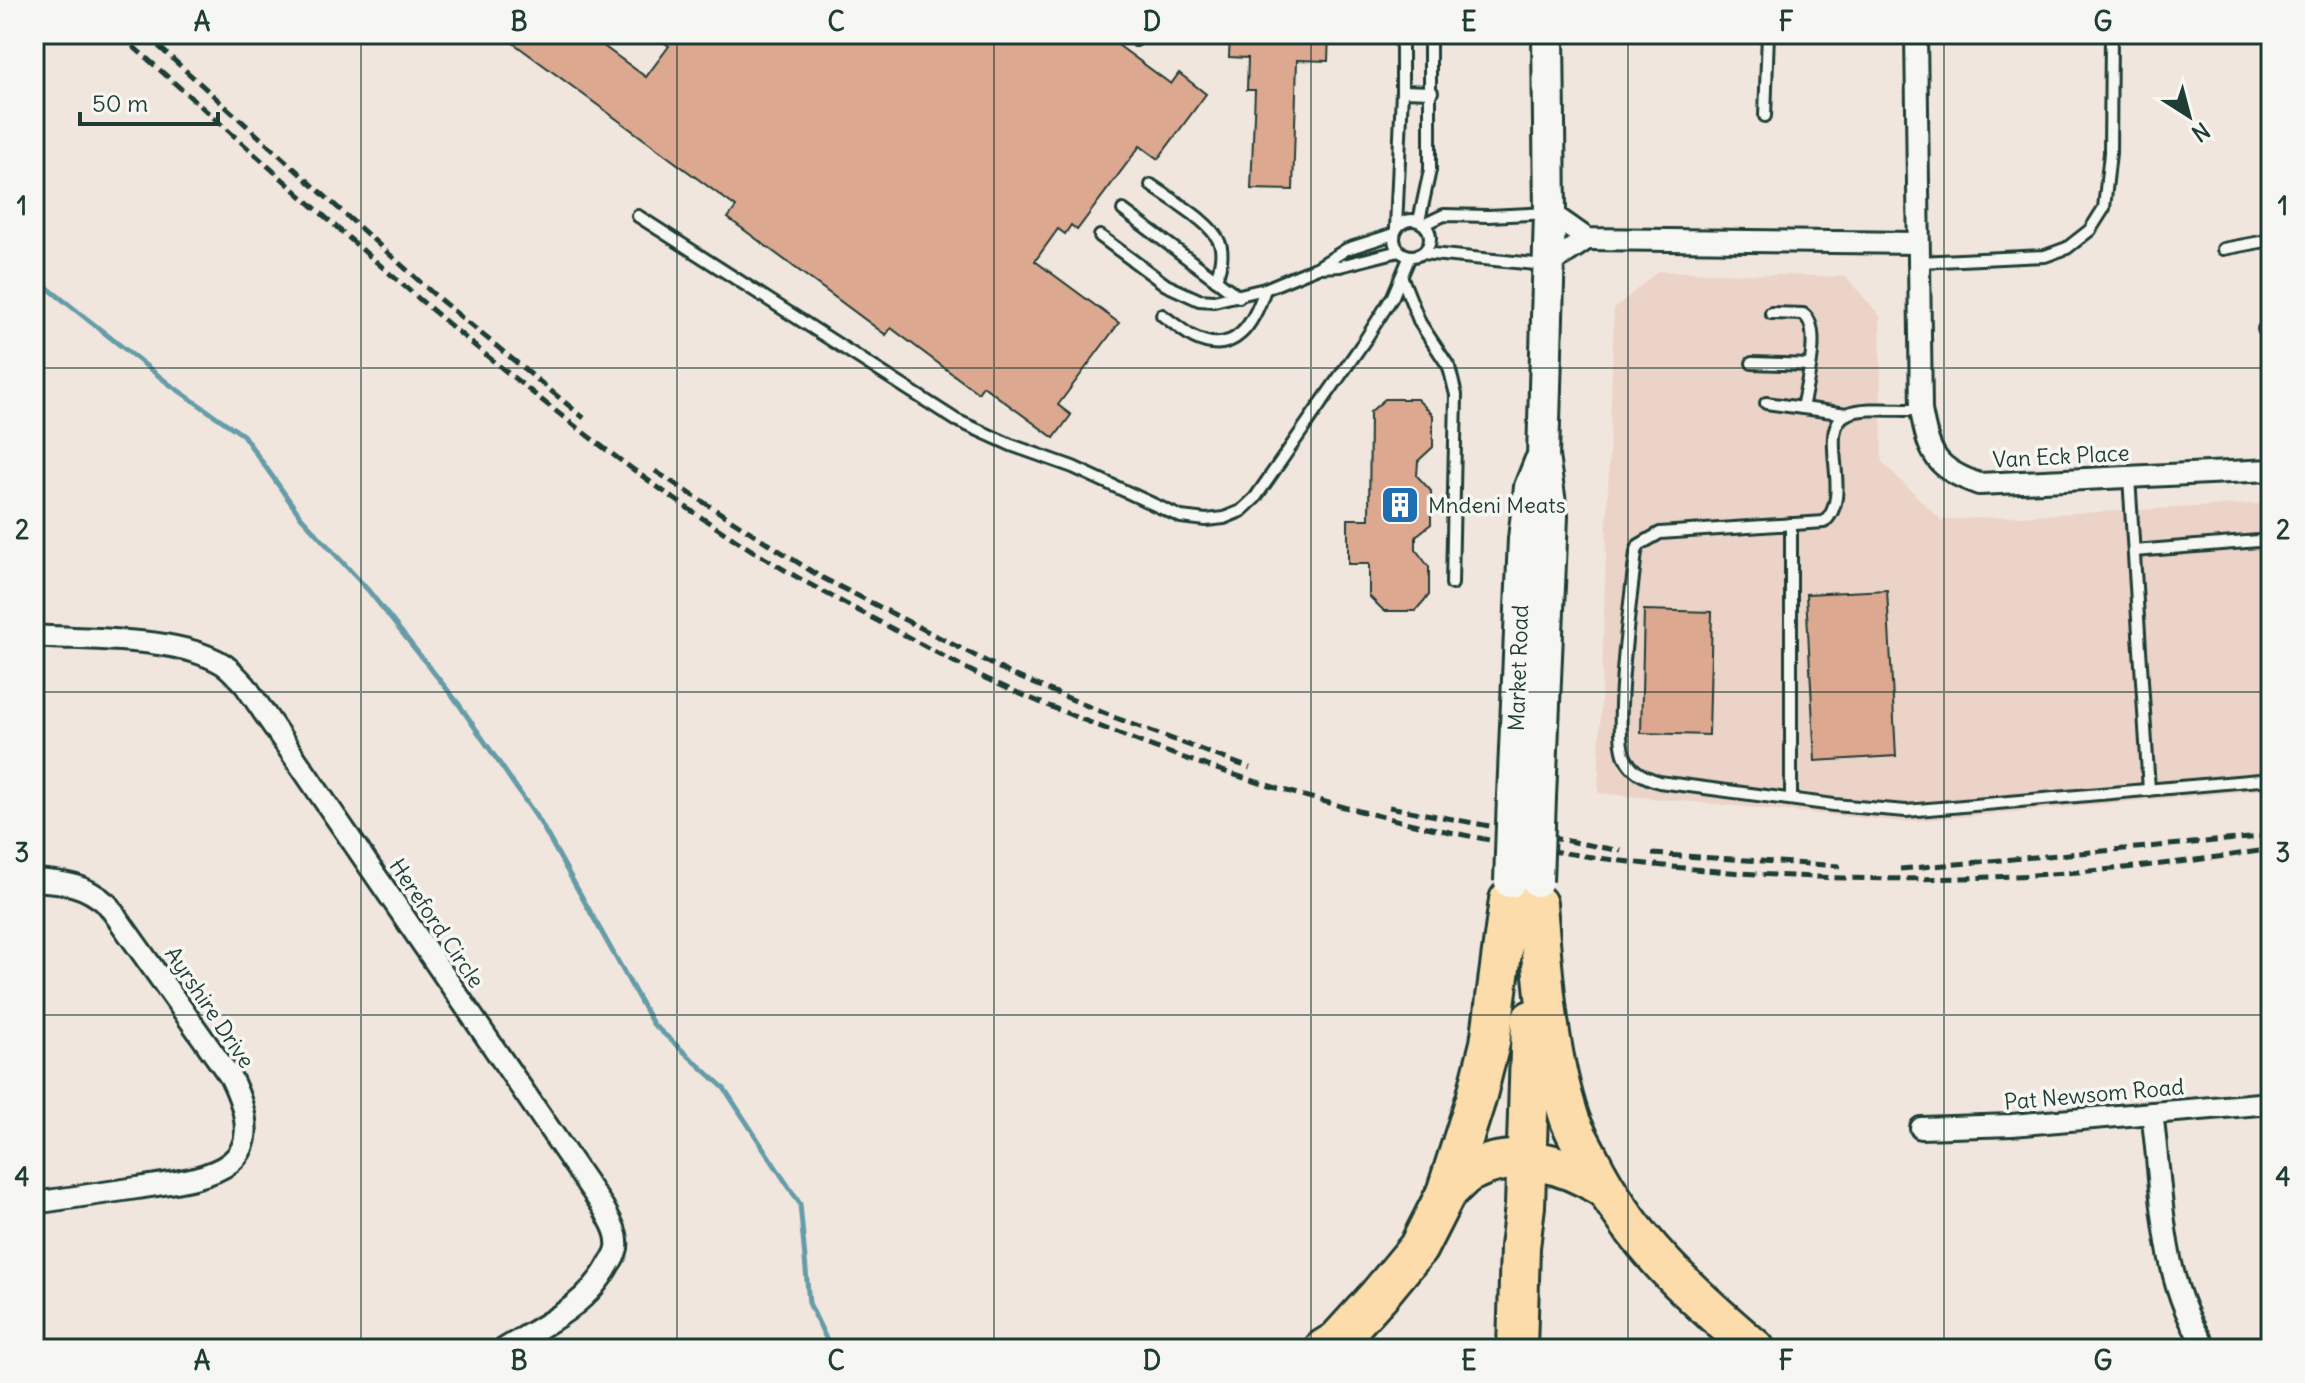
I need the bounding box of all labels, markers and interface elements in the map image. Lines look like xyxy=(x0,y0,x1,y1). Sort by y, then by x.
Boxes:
text: A xyxy=(194,5,211,38)
text: B xyxy=(510,5,528,38)
text: C xyxy=(827,5,845,38)
text: D xyxy=(1143,5,1161,38)
text: E xyxy=(1461,5,1477,38)
text: F xyxy=(1779,5,1794,38)
text: G xyxy=(2094,5,2113,38)
scale bar xyxy=(80,76,218,126)
north arrow xyxy=(2149,76,2229,156)
text: 50 m xyxy=(92,88,148,118)
text: N xyxy=(2186,116,2215,148)
text: 1 xyxy=(17,189,27,222)
text: 1 xyxy=(2278,189,2288,222)
street label: Van Eck Place xyxy=(1992,438,2130,474)
building icon: Mndeni Meats xyxy=(1379,484,1421,526)
place label: Mndeni Meats xyxy=(1428,491,1566,519)
text: 2 xyxy=(15,513,29,546)
text: 2 xyxy=(2276,513,2290,546)
street label: Market Road xyxy=(1502,604,1534,732)
text: 3 xyxy=(15,836,29,869)
text: 3 xyxy=(2276,836,2290,869)
street label: Hereford Circle xyxy=(383,853,491,993)
street label: Ayrshire Drive xyxy=(159,941,261,1073)
street label: Pat Newsom Road xyxy=(2003,1072,2185,1116)
text: 4 xyxy=(14,1160,30,1193)
text: 4 xyxy=(2275,1160,2291,1193)
text: A xyxy=(194,1344,211,1377)
text: B xyxy=(510,1344,528,1377)
text: C xyxy=(827,1344,845,1377)
text: D xyxy=(1143,1344,1161,1377)
text: E xyxy=(1461,1344,1477,1377)
text: F xyxy=(1779,1344,1794,1377)
text: G xyxy=(2094,1344,2113,1377)

